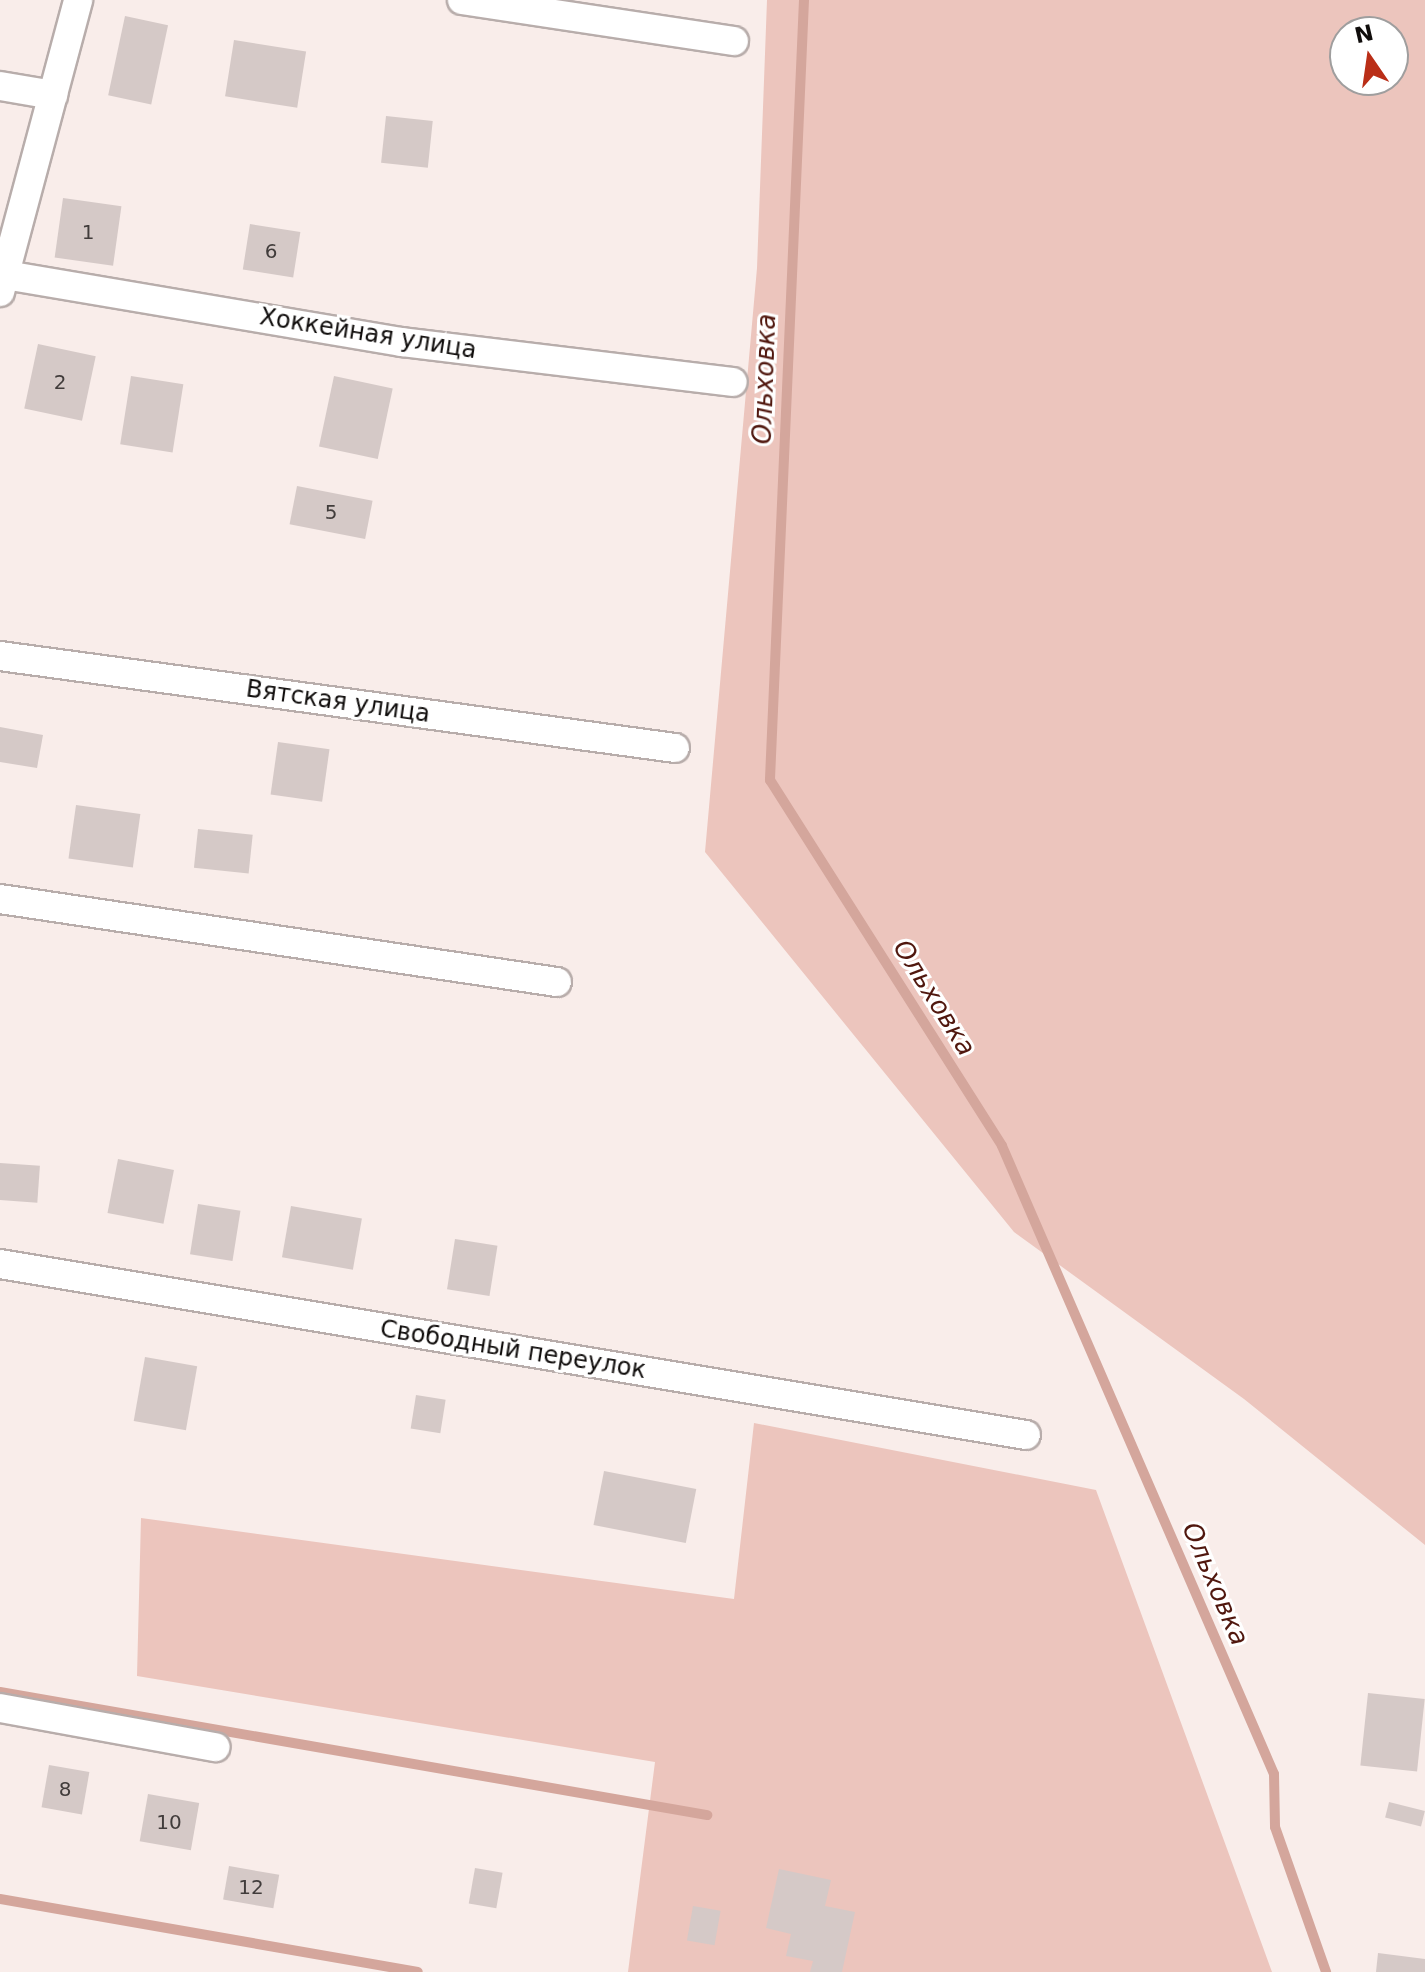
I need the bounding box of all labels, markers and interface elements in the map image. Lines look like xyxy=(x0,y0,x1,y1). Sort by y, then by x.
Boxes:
north arrow xyxy=(1329,16,1409,96)
text: N xyxy=(1352,20,1376,48)
house number: 1 xyxy=(82,220,94,244)
house number: 6 xyxy=(265,239,277,263)
street label: Хоккейная улица xyxy=(258,303,478,365)
water label: Ольховка xyxy=(747,313,783,445)
house number: 2 xyxy=(54,370,66,394)
house number: 5 xyxy=(325,500,337,524)
street label: Вятская улица xyxy=(244,675,432,729)
water label: Ольховка xyxy=(886,934,982,1062)
street label: Свободный переулок xyxy=(378,1315,648,1385)
water label: Ольховка xyxy=(1175,1518,1255,1650)
house number: 8 xyxy=(59,1777,71,1801)
house number: 10 xyxy=(156,1810,182,1834)
house number: 12 xyxy=(238,1875,264,1899)

